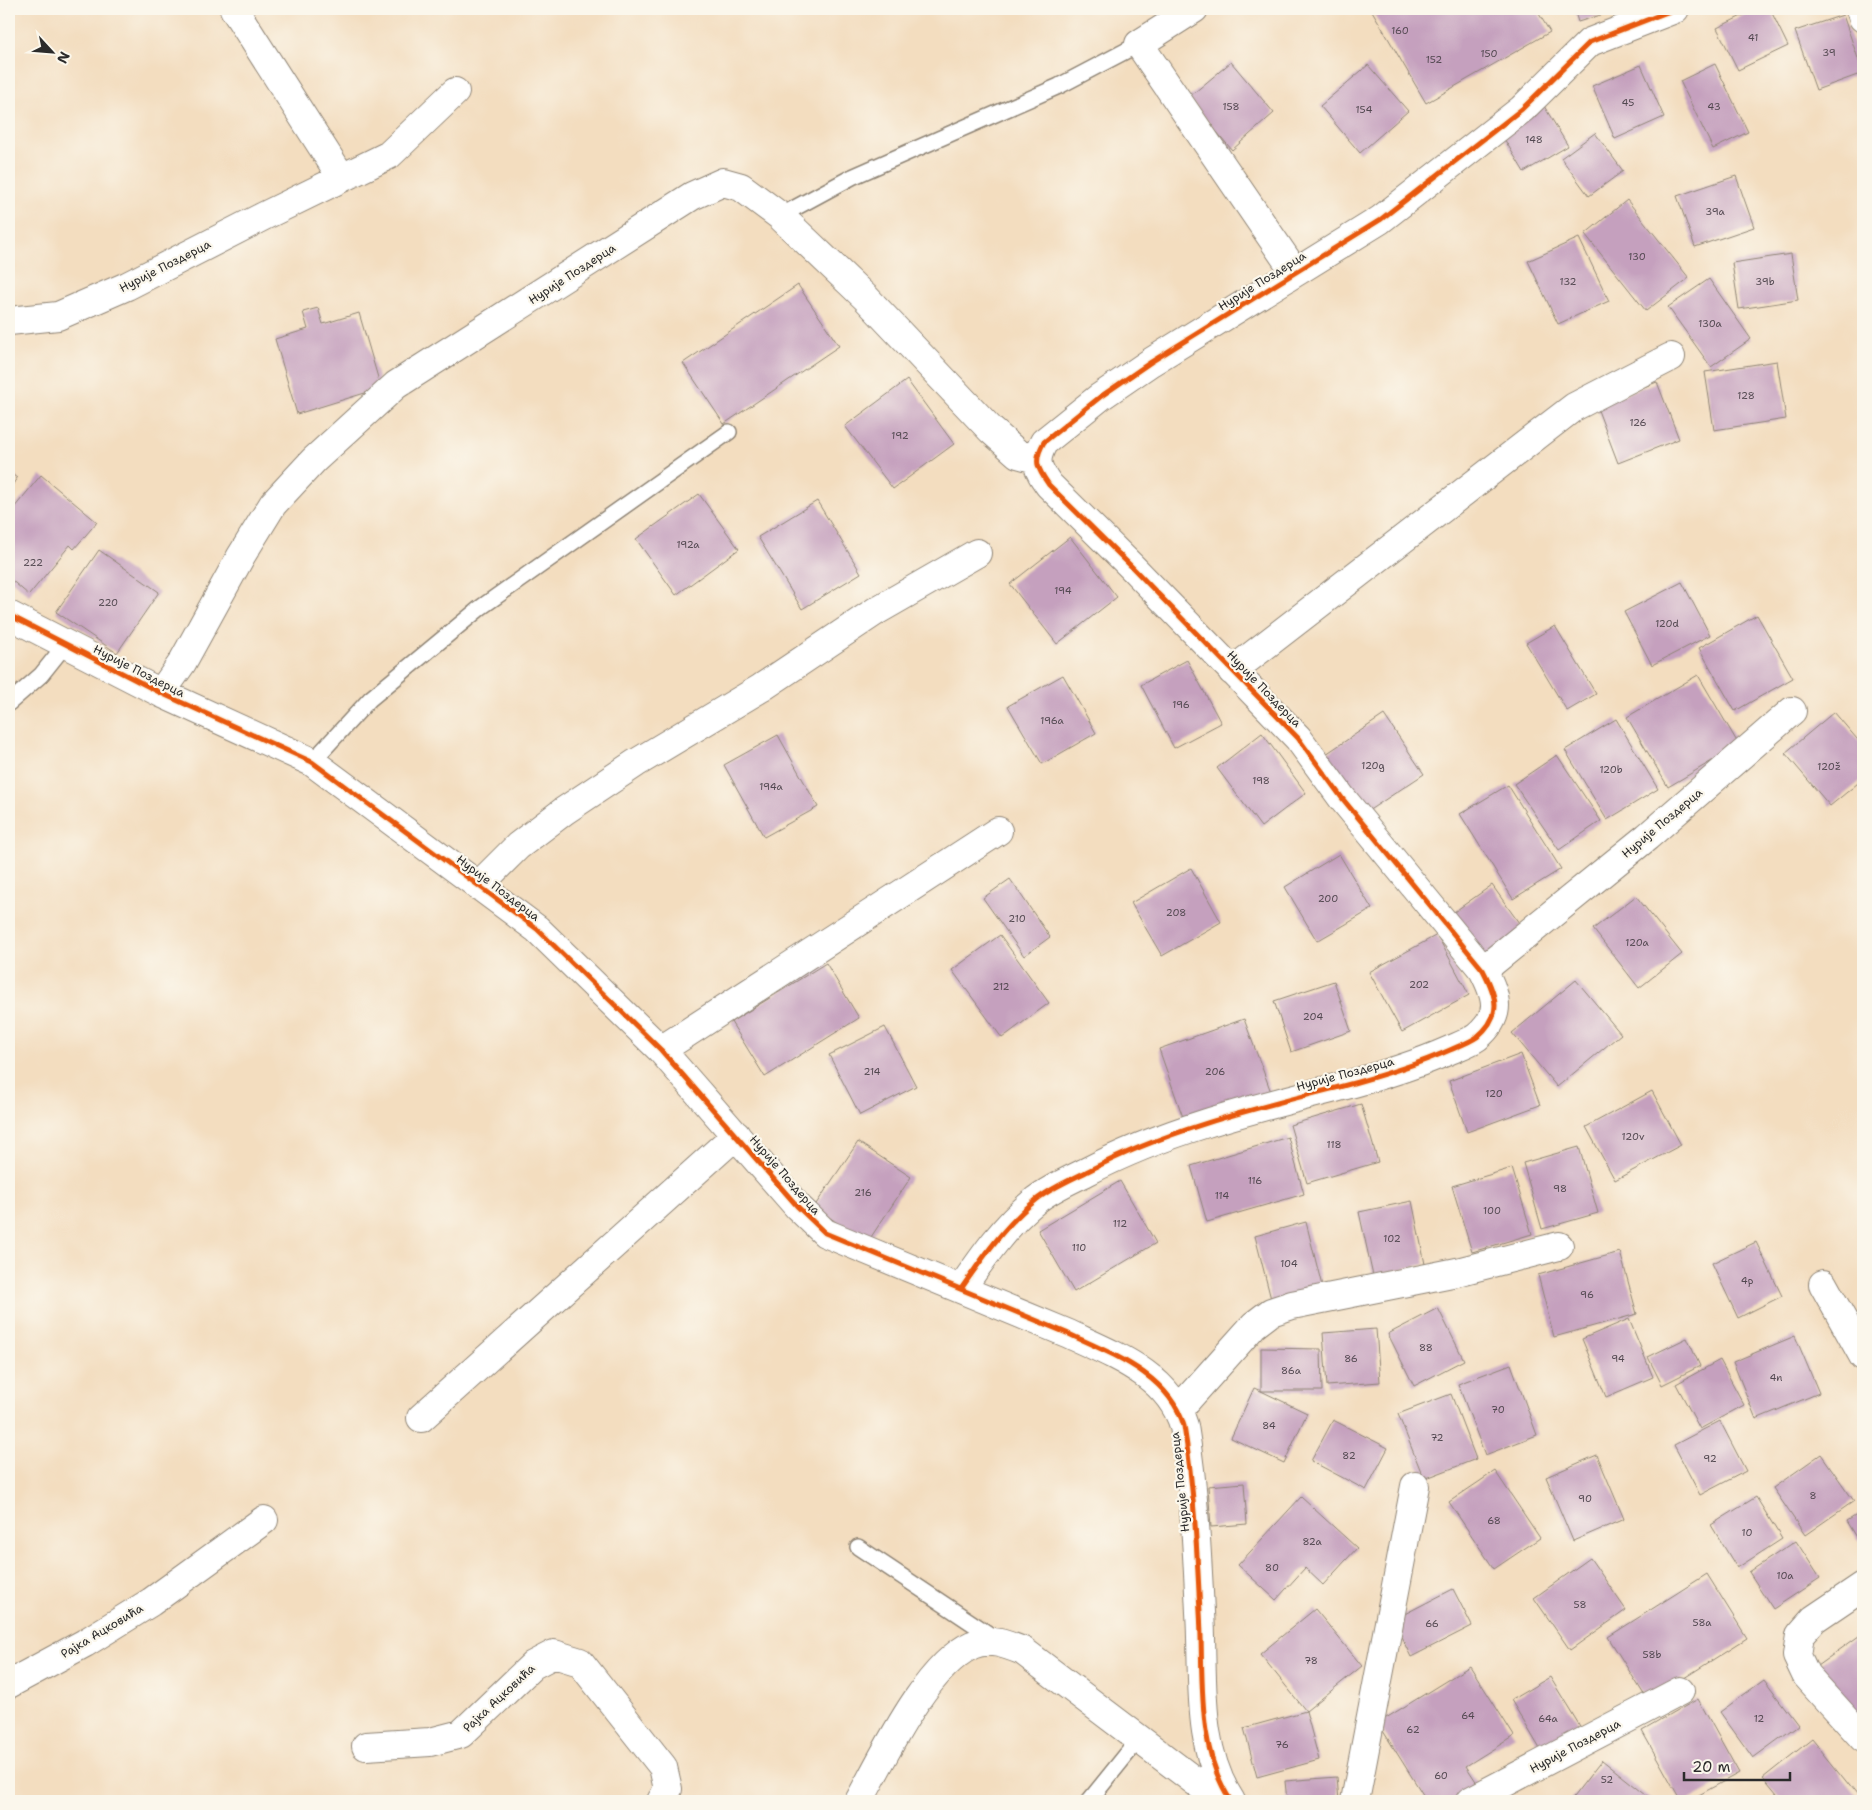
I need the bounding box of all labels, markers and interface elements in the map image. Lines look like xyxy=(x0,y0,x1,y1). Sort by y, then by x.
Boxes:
house number: 160 xyxy=(1391,24,1409,37)
north arrow xyxy=(28,28,78,78)
house number: 41 xyxy=(1748,31,1758,44)
house number: 39 xyxy=(1822,46,1836,59)
house number: 150 xyxy=(1480,47,1498,60)
text: N xyxy=(53,49,74,67)
house number: 152 xyxy=(1426,53,1442,66)
house number: 45 xyxy=(1622,96,1634,109)
house number: 158 xyxy=(1223,100,1239,113)
house number: 43 xyxy=(1707,100,1721,113)
house number: 154 xyxy=(1356,103,1372,116)
house number: 148 xyxy=(1525,133,1543,146)
house number: 39a xyxy=(1705,205,1726,218)
street label: Нурије Поздерца xyxy=(117,236,214,296)
street label: Нурије Поздерца xyxy=(525,240,619,308)
street label: Нурије Поздерца xyxy=(1215,247,1309,314)
house number: 130 xyxy=(1628,250,1646,263)
house number: 132 xyxy=(1559,275,1577,288)
house number: 39b xyxy=(1755,275,1775,288)
house number: 130a xyxy=(1698,317,1723,330)
house number: 128 xyxy=(1737,389,1755,402)
house number: 126 xyxy=(1629,416,1647,429)
house number: 192 xyxy=(891,429,909,442)
house number: 192a xyxy=(676,538,700,551)
house number: 222 xyxy=(23,556,43,569)
house number: 194 xyxy=(1054,584,1072,597)
house number: 220 xyxy=(98,596,118,609)
house number: 120d xyxy=(1655,617,1679,630)
street label: Нурије Поздерца xyxy=(91,641,188,701)
street label: Нурије Поздерца xyxy=(1223,647,1305,731)
house number: 196 xyxy=(1172,698,1190,711)
house number: 196a xyxy=(1040,714,1065,727)
house number: 120g xyxy=(1361,759,1385,772)
house number: 120ž xyxy=(1817,760,1841,773)
house number: 120b xyxy=(1599,763,1623,776)
house number: 198 xyxy=(1252,774,1270,787)
house number: 194a xyxy=(759,780,783,793)
street label: Нурије Поздерца xyxy=(1618,784,1706,861)
street label: Нурије Поздерца xyxy=(453,851,543,925)
house number: 200 xyxy=(1318,892,1338,905)
house number: 208 xyxy=(1166,906,1186,919)
house number: 210 xyxy=(1008,912,1026,925)
house number: 120a xyxy=(1625,936,1649,949)
house number: 202 xyxy=(1409,978,1429,991)
house number: 212 xyxy=(992,980,1010,993)
house number: 204 xyxy=(1303,1010,1323,1023)
street label: Нурије Поздерца xyxy=(1294,1053,1396,1095)
house number: 214 xyxy=(863,1065,881,1078)
house number: 206 xyxy=(1205,1065,1225,1078)
house number: 120 xyxy=(1485,1087,1503,1100)
house number: 120v xyxy=(1622,1130,1645,1143)
street label: Нурије Поздерца xyxy=(746,1132,824,1219)
house number: 118 xyxy=(1327,1138,1341,1151)
house number: 116 xyxy=(1248,1174,1262,1187)
house number: 98 xyxy=(1553,1182,1567,1195)
house number: 216 xyxy=(854,1186,872,1199)
house number: 114 xyxy=(1215,1189,1229,1202)
house number: 100 xyxy=(1483,1204,1501,1217)
house number: 112 xyxy=(1113,1217,1127,1230)
house number: 102 xyxy=(1383,1232,1401,1245)
house number: 110 xyxy=(1072,1241,1086,1254)
house number: 104 xyxy=(1280,1257,1298,1270)
house number: 4p xyxy=(1741,1274,1754,1287)
house number: 96 xyxy=(1580,1288,1594,1301)
house number: 88 xyxy=(1419,1341,1433,1354)
house number: 86 xyxy=(1344,1352,1358,1365)
house number: 94 xyxy=(1611,1352,1625,1365)
house number: 86a xyxy=(1281,1364,1302,1377)
house number: 4n xyxy=(1770,1371,1782,1384)
house number: 70 xyxy=(1491,1403,1505,1416)
house number: 84 xyxy=(1262,1419,1276,1432)
street label: Нурије Поздерца xyxy=(1167,1431,1193,1533)
house number: 72 xyxy=(1430,1431,1444,1444)
house number: 82 xyxy=(1342,1449,1356,1462)
house number: 92 xyxy=(1703,1452,1717,1465)
house number: 8 xyxy=(1810,1489,1817,1502)
house number: 90 xyxy=(1578,1492,1592,1505)
house number: 68 xyxy=(1487,1514,1501,1527)
house number: 10 xyxy=(1742,1526,1752,1539)
house number: 82a xyxy=(1302,1535,1322,1548)
house number: 80 xyxy=(1265,1561,1279,1574)
house number: 10a xyxy=(1777,1569,1794,1582)
house number: 58 xyxy=(1574,1598,1586,1611)
street label: Рајка Ацковића xyxy=(58,1600,147,1662)
house number: 58a xyxy=(1693,1616,1712,1629)
house number: 66 xyxy=(1425,1617,1439,1630)
house number: 58b xyxy=(1643,1648,1661,1661)
house number: 78 xyxy=(1304,1654,1318,1667)
street label: Рајка Ацковића xyxy=(459,1660,539,1736)
house number: 64 xyxy=(1461,1709,1475,1722)
house number: 64a xyxy=(1538,1712,1559,1725)
house number: 12 xyxy=(1754,1712,1764,1725)
street label: Нурије Поздерца xyxy=(1527,1715,1624,1777)
house number: 62 xyxy=(1406,1723,1420,1736)
house number: 76 xyxy=(1275,1738,1289,1751)
scale bar xyxy=(1684,1750,1791,1782)
text: 20 m xyxy=(1692,1757,1731,1777)
house number: 60 xyxy=(1434,1769,1448,1782)
house number: 52 xyxy=(1601,1773,1613,1786)

